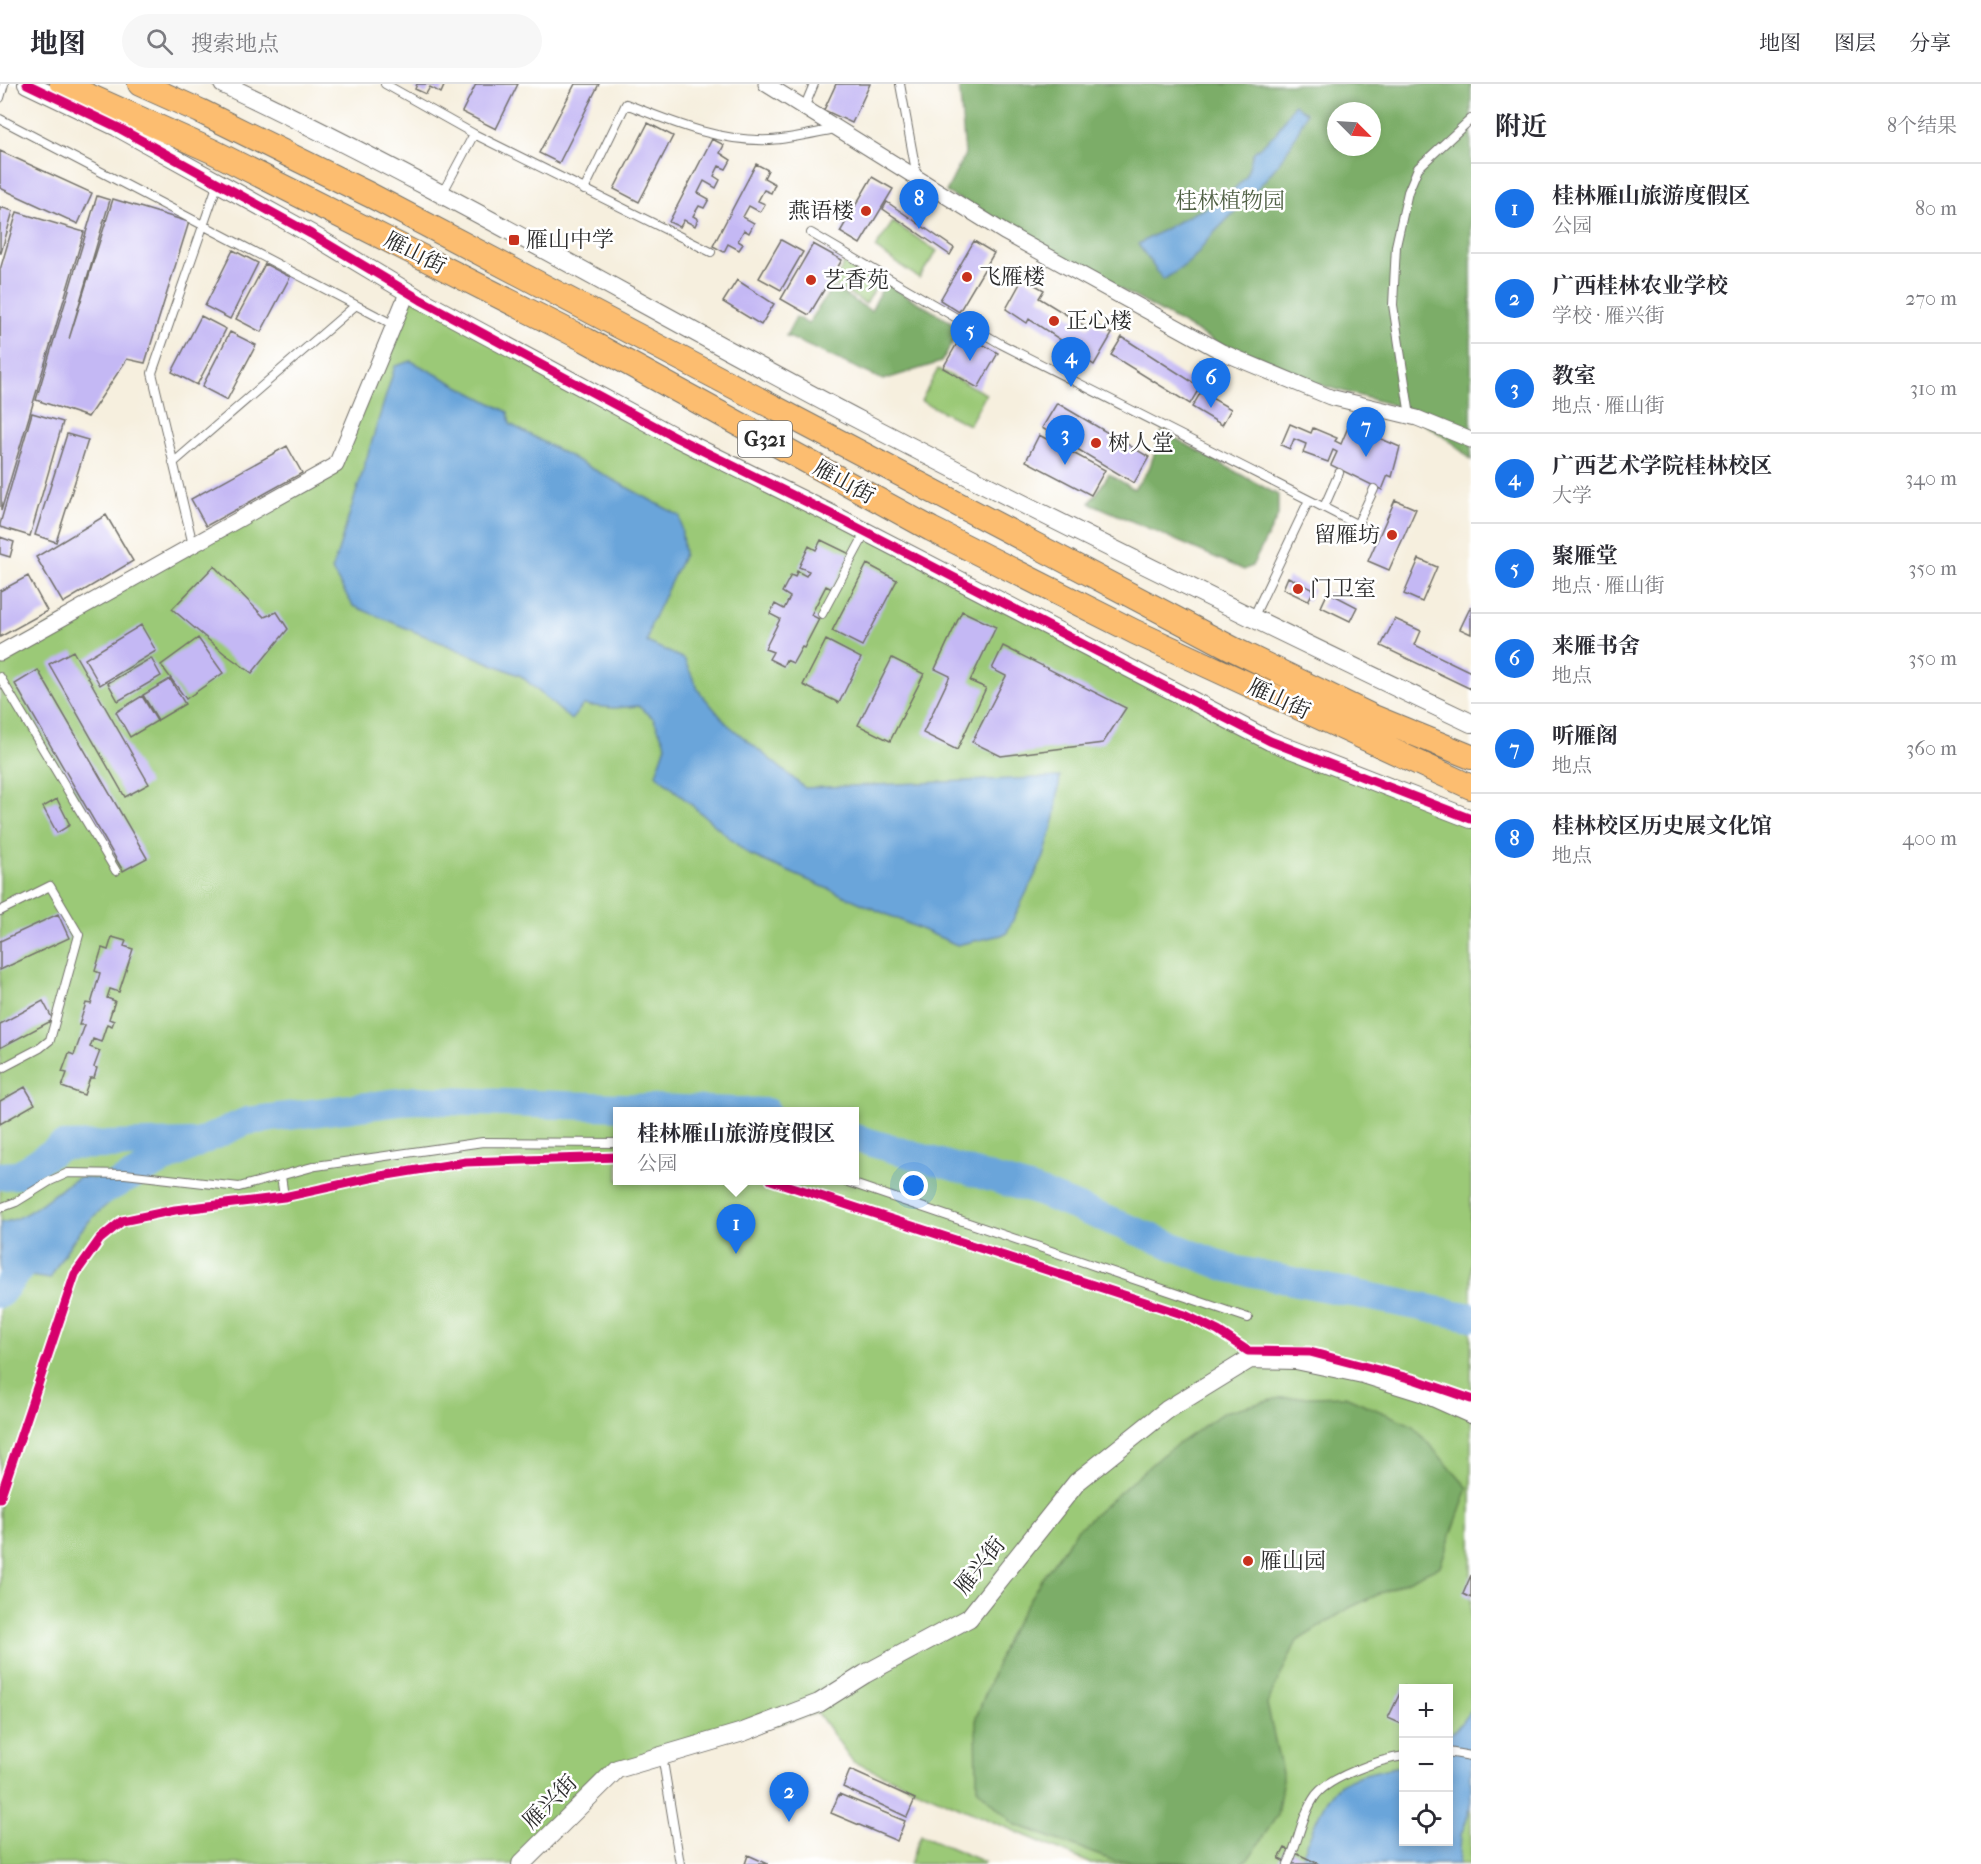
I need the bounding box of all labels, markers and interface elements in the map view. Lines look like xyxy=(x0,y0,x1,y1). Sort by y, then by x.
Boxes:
search box xyxy=(122,14,542,68)
icon: search xyxy=(143,25,176,58)
text: 地图 xyxy=(30,27,86,60)
text: 搜索地点 xyxy=(191,31,279,57)
text: 地图 xyxy=(1759,31,1801,55)
text: 图层 xyxy=(1834,31,1876,55)
text: 分享 xyxy=(1909,31,1951,55)
north arrow xyxy=(1327,102,1381,156)
text: 附近 xyxy=(1495,111,1547,142)
text: 8个结果 xyxy=(1887,114,1957,137)
pin: 8 xyxy=(900,180,938,229)
text: 桂林雁山旅游度假区 xyxy=(1552,183,1750,209)
park label: 桂林植物园 xyxy=(1175,188,1285,214)
text: 1 xyxy=(1511,197,1518,220)
text: 80 m xyxy=(1915,197,1957,220)
place label: 燕语楼 xyxy=(788,198,854,224)
marker: 燕语楼 xyxy=(859,204,873,218)
text: 公园 xyxy=(1552,214,1592,237)
street label: 雁山街 xyxy=(380,226,450,280)
place label: 雁山中学 xyxy=(526,227,614,253)
marker: 雁山中学 xyxy=(507,233,521,247)
place label: 飞雁楼 xyxy=(979,264,1045,290)
place label: 艺香苑 xyxy=(823,267,889,293)
marker: 飞雁楼 xyxy=(960,270,974,284)
marker: 艺香苑 xyxy=(804,273,818,287)
text: 广西桂林农业学校 xyxy=(1552,273,1728,299)
text: 2 xyxy=(1509,287,1520,310)
text: 270 m xyxy=(1905,287,1957,310)
text: 学校 · 雁兴街 xyxy=(1552,304,1665,327)
place label: 正心楼 xyxy=(1066,308,1132,334)
pin: 5 xyxy=(950,312,990,361)
marker: 正心楼 xyxy=(1047,314,1061,328)
pin: 4 xyxy=(1052,338,1090,387)
pin: 6 xyxy=(1192,358,1230,408)
text: 教室 xyxy=(1552,363,1596,389)
text: 3 xyxy=(1510,377,1519,400)
text: 310 m xyxy=(1910,377,1957,400)
text: 地点 · 雁山街 xyxy=(1552,394,1665,417)
pin: 7 xyxy=(1346,408,1386,457)
pin: 3 xyxy=(1046,416,1084,465)
road number: G321 xyxy=(738,421,792,457)
place label: 树人堂 xyxy=(1108,430,1174,456)
marker: 树人堂 xyxy=(1089,436,1103,450)
text: 广西艺术学院桂林校区 xyxy=(1552,453,1772,479)
street label: 雁山街 xyxy=(809,455,879,509)
text: 4 xyxy=(1509,467,1520,490)
text: 340 m xyxy=(1905,467,1957,490)
text: 大学 xyxy=(1552,484,1592,507)
place label: 留雁坊 xyxy=(1314,522,1380,548)
marker: 留雁坊 xyxy=(1385,528,1399,542)
text: 聚雁堂 xyxy=(1552,543,1618,569)
text: 5 xyxy=(1510,557,1519,580)
text: 350 m xyxy=(1908,557,1957,580)
text: 地点 · 雁山街 xyxy=(1552,574,1665,597)
place label: 门卫室 xyxy=(1310,576,1376,602)
marker: 门卫室 xyxy=(1291,582,1305,596)
text: 来雁书舍 xyxy=(1552,633,1640,659)
text: 6 xyxy=(1509,647,1520,670)
text: 350 m xyxy=(1908,647,1957,670)
text: 地点 xyxy=(1552,664,1592,687)
street label: 雁山街 xyxy=(1244,673,1314,725)
text: 听雁阁 xyxy=(1552,723,1618,749)
text: 7 xyxy=(1510,737,1519,760)
text: 360 m xyxy=(1906,737,1957,760)
text: 地点 xyxy=(1552,754,1592,777)
text: 桂林校区历史展文化馆 xyxy=(1552,813,1772,839)
text: 8 xyxy=(1509,827,1520,850)
text: 400 m xyxy=(1902,827,1957,850)
text: 地点 xyxy=(1552,844,1592,867)
popup xyxy=(613,1107,859,1185)
text: 桂林雁山旅游度假区 xyxy=(637,1121,835,1147)
text: 公园 xyxy=(637,1152,677,1175)
your location xyxy=(899,1171,928,1200)
pin: 1 xyxy=(716,1204,756,1254)
street label: 雁兴街 xyxy=(949,1532,1011,1600)
place label: 雁山园 xyxy=(1260,1548,1326,1574)
marker: 雁山园 xyxy=(1241,1554,1255,1568)
map controls xyxy=(1399,1684,1453,1846)
button: + xyxy=(1399,1684,1453,1738)
button: − xyxy=(1399,1738,1453,1792)
street label: 雁兴街 xyxy=(517,1769,583,1835)
pin: 2 xyxy=(770,1772,808,1822)
button: locate xyxy=(1399,1792,1453,1846)

